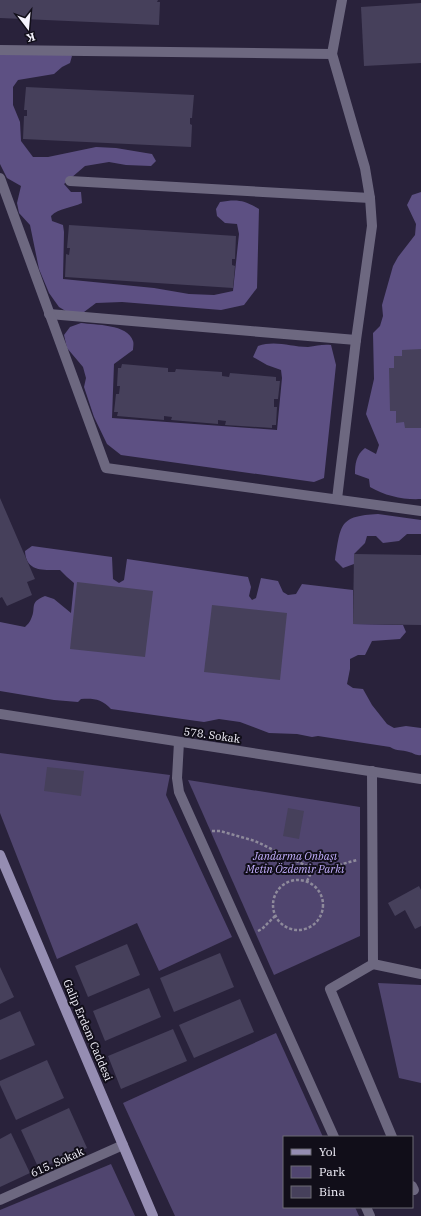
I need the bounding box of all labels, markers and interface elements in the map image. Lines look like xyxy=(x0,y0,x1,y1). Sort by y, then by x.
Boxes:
north arrow xyxy=(8,8,48,48)
text: K xyxy=(24,30,37,46)
street label: 578. Sokak xyxy=(183,724,242,746)
park label: Jandarma Onbaşı Metin Özdemir Parkı xyxy=(245,849,345,876)
street label: Galip Erdem Caddesi xyxy=(60,977,116,1083)
legend xyxy=(283,1136,413,1208)
street label: 615. Sokak xyxy=(28,1144,86,1180)
text: Yol xyxy=(319,1144,337,1159)
text: Park xyxy=(319,1164,345,1179)
text: Bina xyxy=(319,1184,345,1199)

